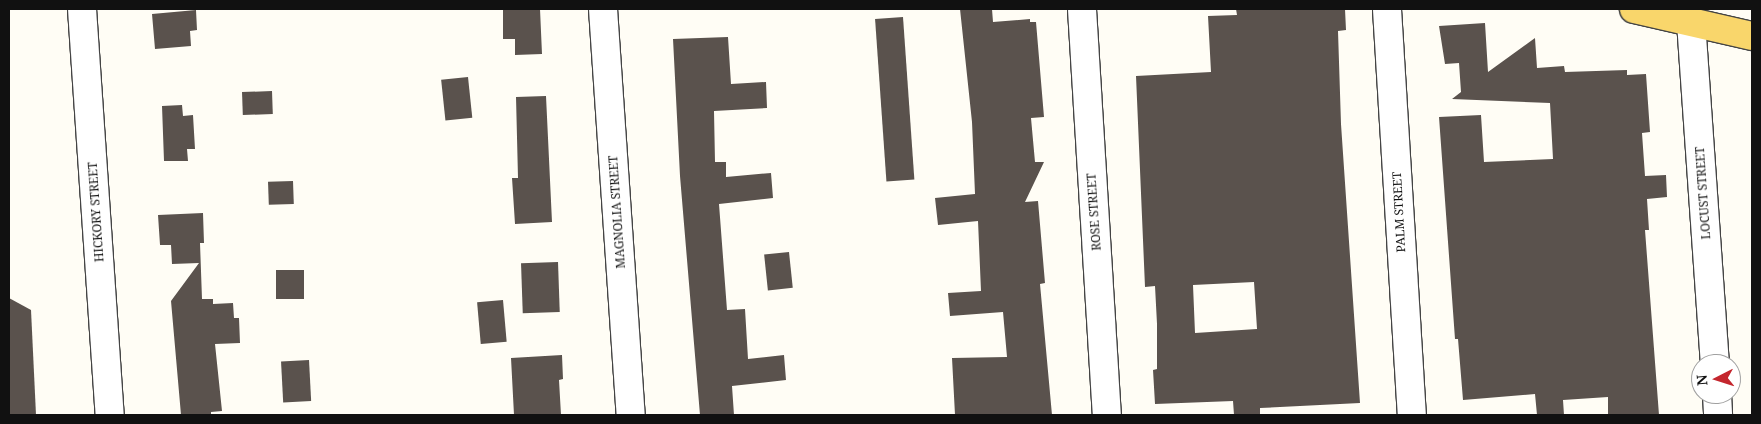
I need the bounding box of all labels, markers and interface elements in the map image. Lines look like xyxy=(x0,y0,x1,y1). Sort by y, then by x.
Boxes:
street label: LOCUST STREET xyxy=(1693,146,1713,240)
street label: MAGNOLIA STREET xyxy=(606,155,628,269)
street label: HICKORY STREET xyxy=(85,161,107,263)
street label: PALM STREET xyxy=(1390,171,1408,253)
street label: ROSE STREET xyxy=(1084,173,1104,251)
north arrow xyxy=(1691,354,1741,404)
text: N xyxy=(1692,374,1712,387)

